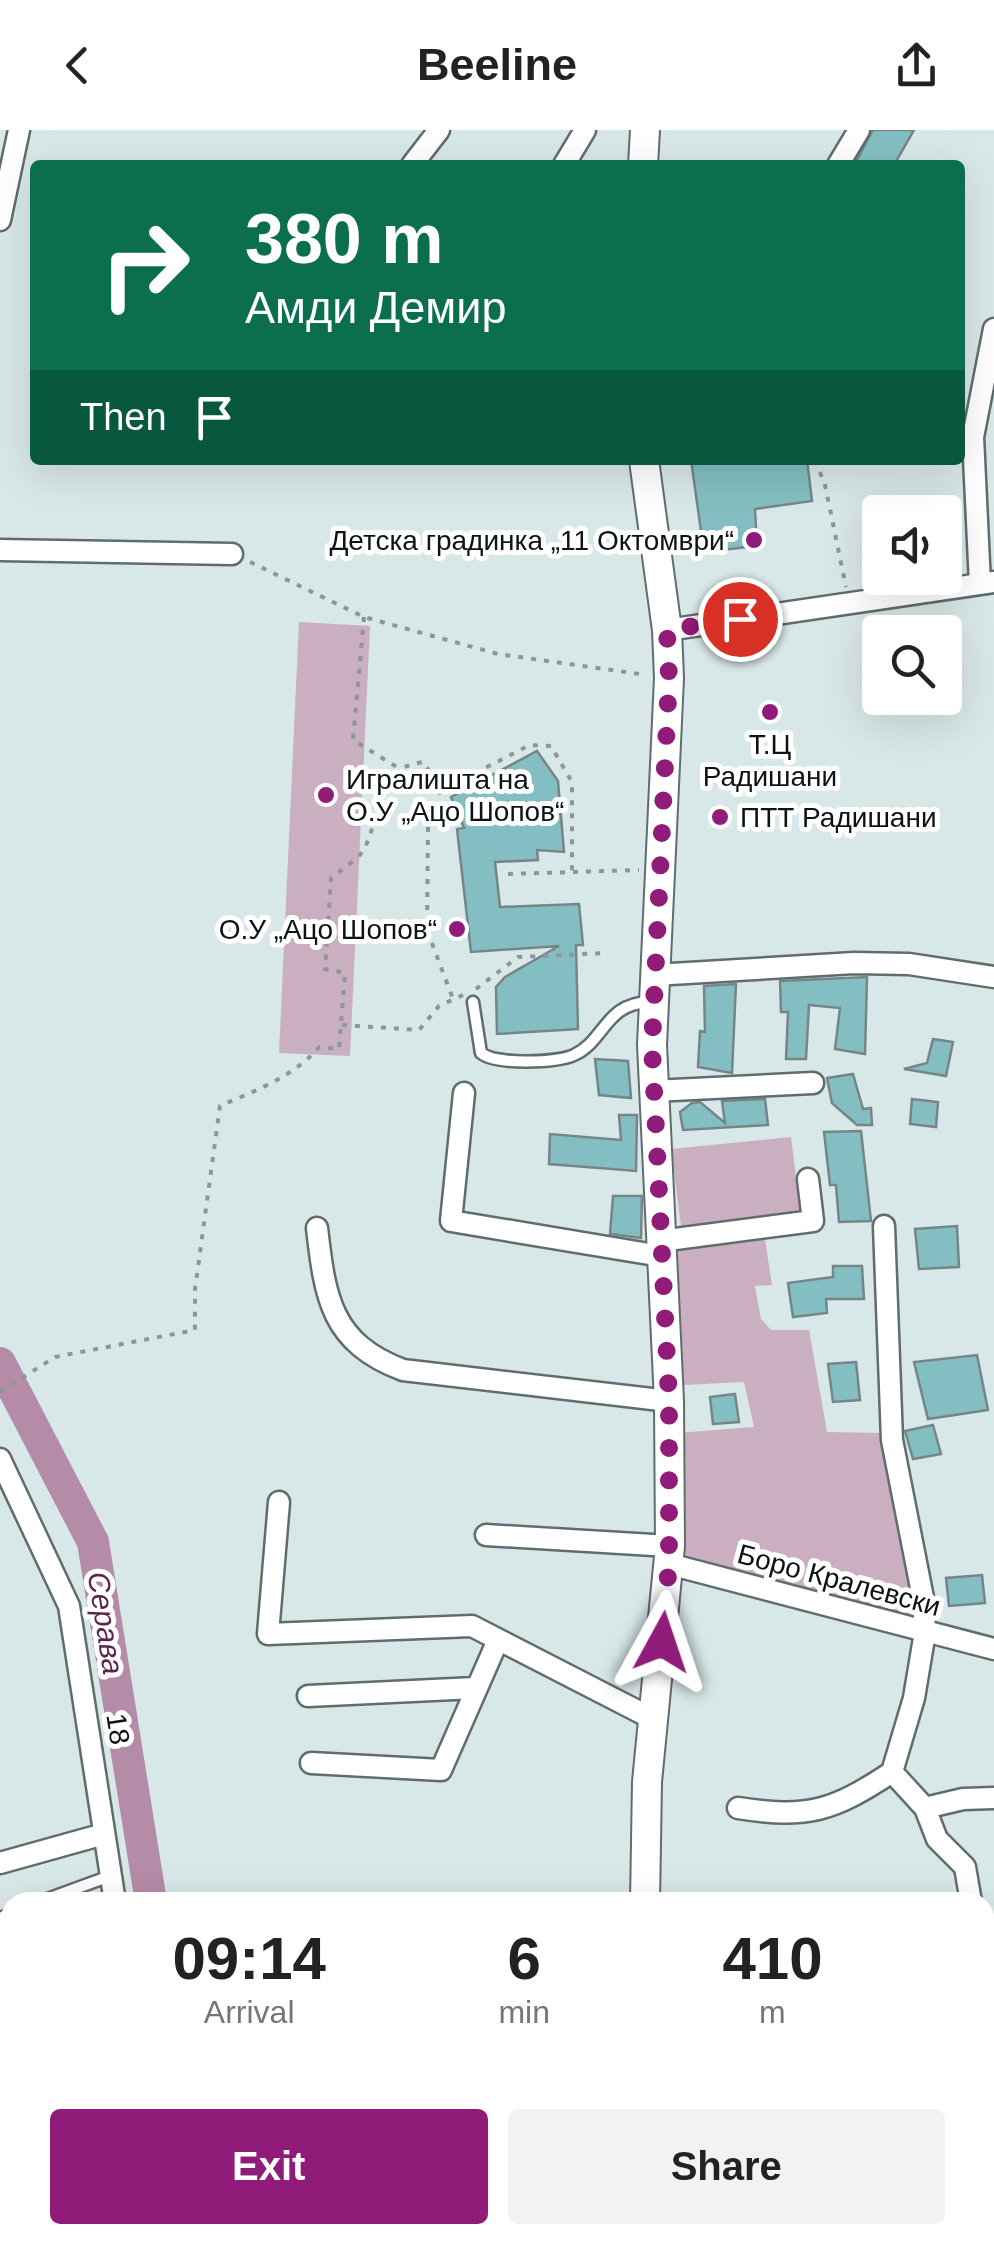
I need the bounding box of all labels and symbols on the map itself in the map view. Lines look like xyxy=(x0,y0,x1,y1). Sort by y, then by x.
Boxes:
place label: Детска градинка „11 Октомври“ xyxy=(329,525,734,556)
marker: Детска градинка „11 Октомври“ xyxy=(743,529,765,551)
pin xyxy=(698,577,783,662)
marker: Т.Ц Радишани xyxy=(759,701,781,723)
place label: Т.Ц Радишани xyxy=(703,729,837,792)
place label: Игралишта на О.У „Ацо Шопов“ xyxy=(346,764,564,827)
marker: Игралишта на О.У „Ацо Шопов“ xyxy=(315,784,337,806)
place label: ПТТ Радишани xyxy=(740,802,937,833)
marker: ПТТ Радишани xyxy=(709,806,731,828)
place label: О.У „Ацо Шопов“ xyxy=(219,914,437,945)
marker: О.У „Ацо Шопов“ xyxy=(446,918,468,940)
street label: Боро Кралевски xyxy=(734,1538,944,1622)
water label: Серава xyxy=(82,1569,130,1677)
position arrow xyxy=(610,1590,714,1694)
street label: 18 xyxy=(100,1711,136,1747)

